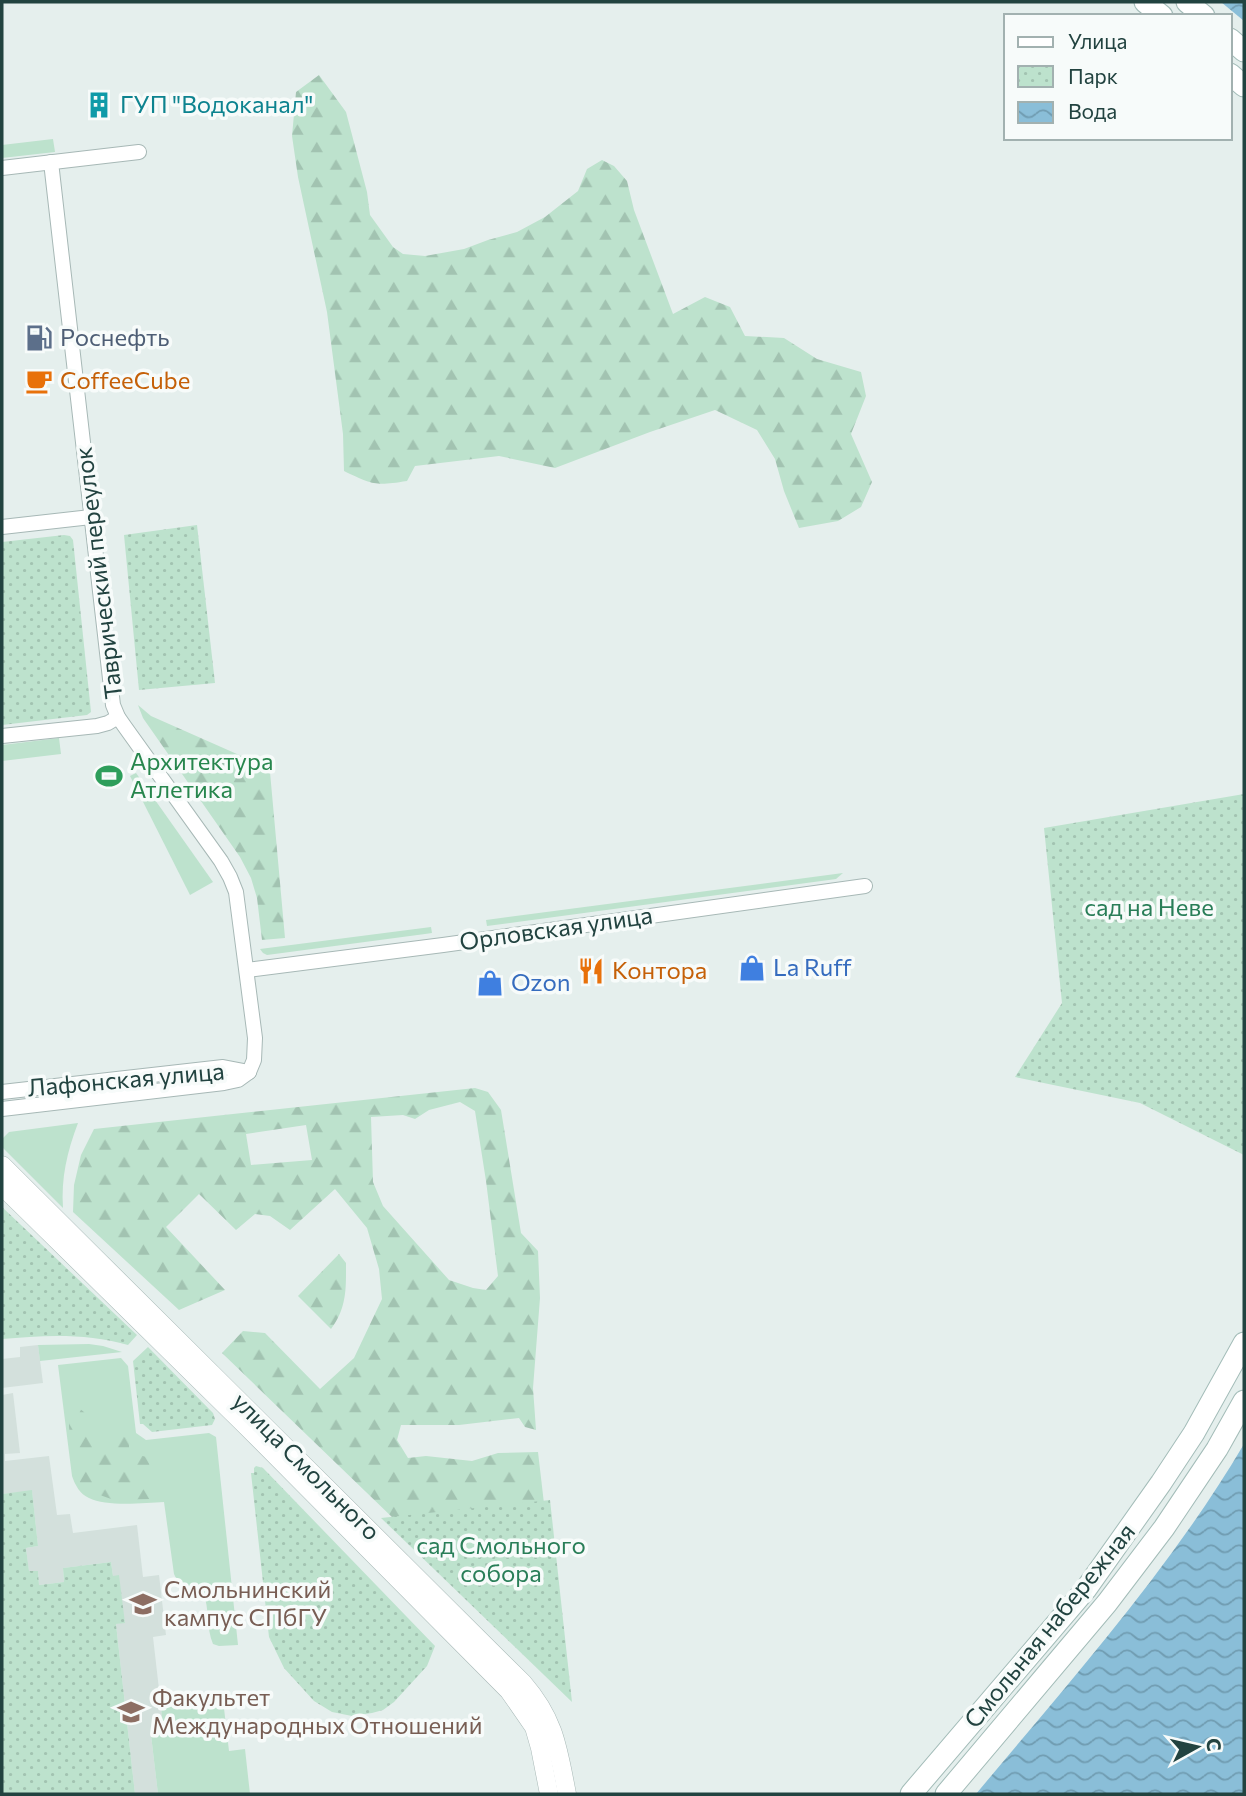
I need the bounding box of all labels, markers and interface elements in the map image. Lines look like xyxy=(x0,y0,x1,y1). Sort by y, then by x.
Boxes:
legend xyxy=(1004,14,1232,140)
text: Улица xyxy=(1068,28,1127,53)
text: Парк xyxy=(1068,63,1118,88)
place label: ГУП "Водоканал" xyxy=(120,89,313,118)
building icon: ГУП "Водоканал" xyxy=(84,90,114,120)
text: Вода xyxy=(1068,98,1117,123)
place label: Роснефть xyxy=(60,322,170,351)
fuel station icon: Роснефть xyxy=(24,323,54,353)
place label: CoffeeCube xyxy=(60,365,190,394)
cafe icon: CoffeeCube xyxy=(24,366,54,396)
street label: Таврический переулок xyxy=(68,445,127,701)
place label: Архитектура Атлетика xyxy=(130,746,273,803)
sports icon: Архитектура Атлетика xyxy=(94,761,124,791)
park label: сад на Неве xyxy=(1084,892,1214,921)
street label: Орловская улица xyxy=(457,900,654,955)
place label: La Ruff xyxy=(773,952,852,981)
shop icon: La Ruff xyxy=(737,953,767,983)
place label: Контора xyxy=(612,955,707,984)
restaurant icon: Контора xyxy=(576,956,606,986)
place label: Ozon xyxy=(511,967,571,996)
shop icon: Ozon xyxy=(475,968,505,998)
street label: Лафонская улица xyxy=(26,1055,225,1102)
street label: улица Смольного xyxy=(227,1386,387,1546)
street label: Смольная набережная xyxy=(957,1517,1140,1733)
park label: сад Смольного собора xyxy=(416,1530,586,1587)
place label: Смольнинский кампус СПбГУ xyxy=(164,1574,331,1631)
school or university icon: Смольнинский кампус СПбГУ xyxy=(128,1589,158,1619)
place label: Факультет Международных Отношений xyxy=(152,1682,482,1739)
school or university icon: Факультет Международных Отношений xyxy=(116,1697,146,1727)
north arrow xyxy=(1162,1712,1232,1782)
text: С xyxy=(1202,1737,1227,1753)

